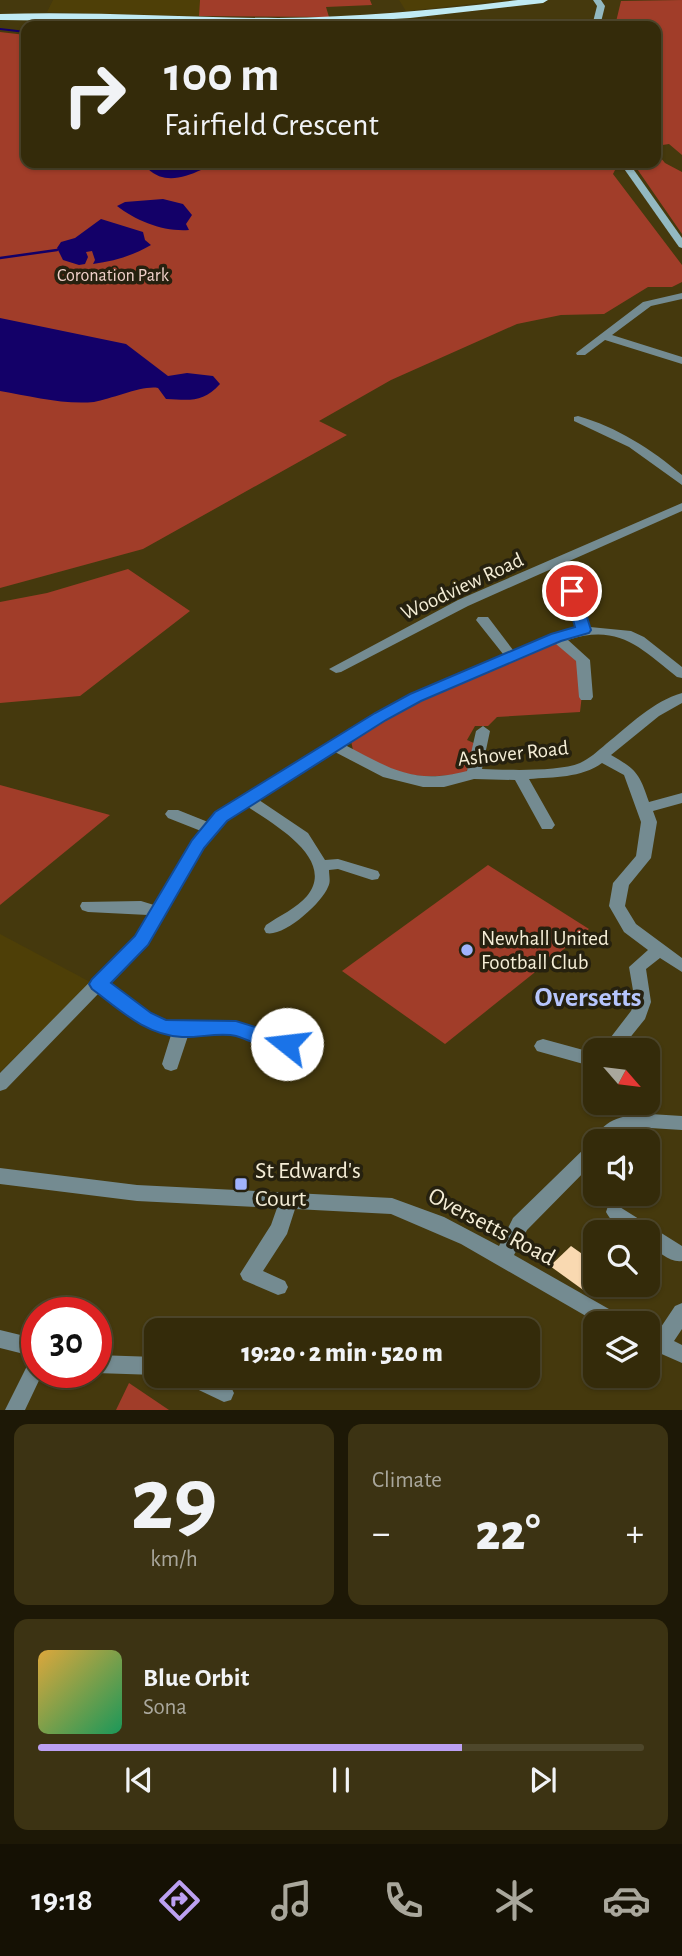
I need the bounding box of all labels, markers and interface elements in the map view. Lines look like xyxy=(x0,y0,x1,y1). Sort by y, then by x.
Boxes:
icon: right xyxy=(49,49,140,140)
text: 100 m xyxy=(164,51,280,100)
text: Fairfield Crescent xyxy=(164,109,379,141)
park label: Coronation Park xyxy=(57,267,170,285)
street label: Woodview Road xyxy=(398,549,527,624)
pin xyxy=(542,561,602,621)
icon: arrive xyxy=(553,572,591,610)
street label: Ashover Road xyxy=(457,737,570,770)
place label: Newhall United Football Club xyxy=(481,928,609,973)
marker: Newhall United Football Club xyxy=(459,942,475,958)
district label: Oversetts xyxy=(535,984,642,1012)
position arrow xyxy=(250,1007,324,1081)
north arrow xyxy=(583,1038,660,1115)
map controls xyxy=(583,1038,660,1388)
button: sound xyxy=(583,1129,660,1206)
place label: St Edward's Court xyxy=(255,1159,361,1211)
marker: St Edward's Court xyxy=(233,1176,249,1192)
street label: Oversetts Road xyxy=(424,1183,559,1270)
button: search xyxy=(583,1220,660,1297)
speed limit sign: 30 xyxy=(21,1297,112,1388)
button: layers xyxy=(583,1311,660,1388)
text: 19:20 · 2 min · 520 m xyxy=(241,1340,443,1366)
text: 29 xyxy=(131,1455,217,1546)
text: Climate xyxy=(372,1469,442,1492)
text: 22° xyxy=(475,1507,541,1559)
text: − xyxy=(372,1515,390,1553)
text: + xyxy=(626,1515,644,1553)
text: km/h xyxy=(150,1548,198,1571)
text: Blue Orbit xyxy=(143,1665,249,1691)
text: Sona xyxy=(143,1696,187,1719)
icon: previous xyxy=(120,1761,158,1799)
icon: pause xyxy=(322,1761,360,1799)
icon: next xyxy=(524,1761,562,1799)
icon: directions xyxy=(155,1876,204,1925)
icon: music xyxy=(267,1876,316,1925)
icon: phone xyxy=(379,1876,428,1925)
icon: climate xyxy=(490,1876,539,1925)
icon: car xyxy=(602,1876,651,1925)
text: 19:18 xyxy=(31,1884,93,1916)

